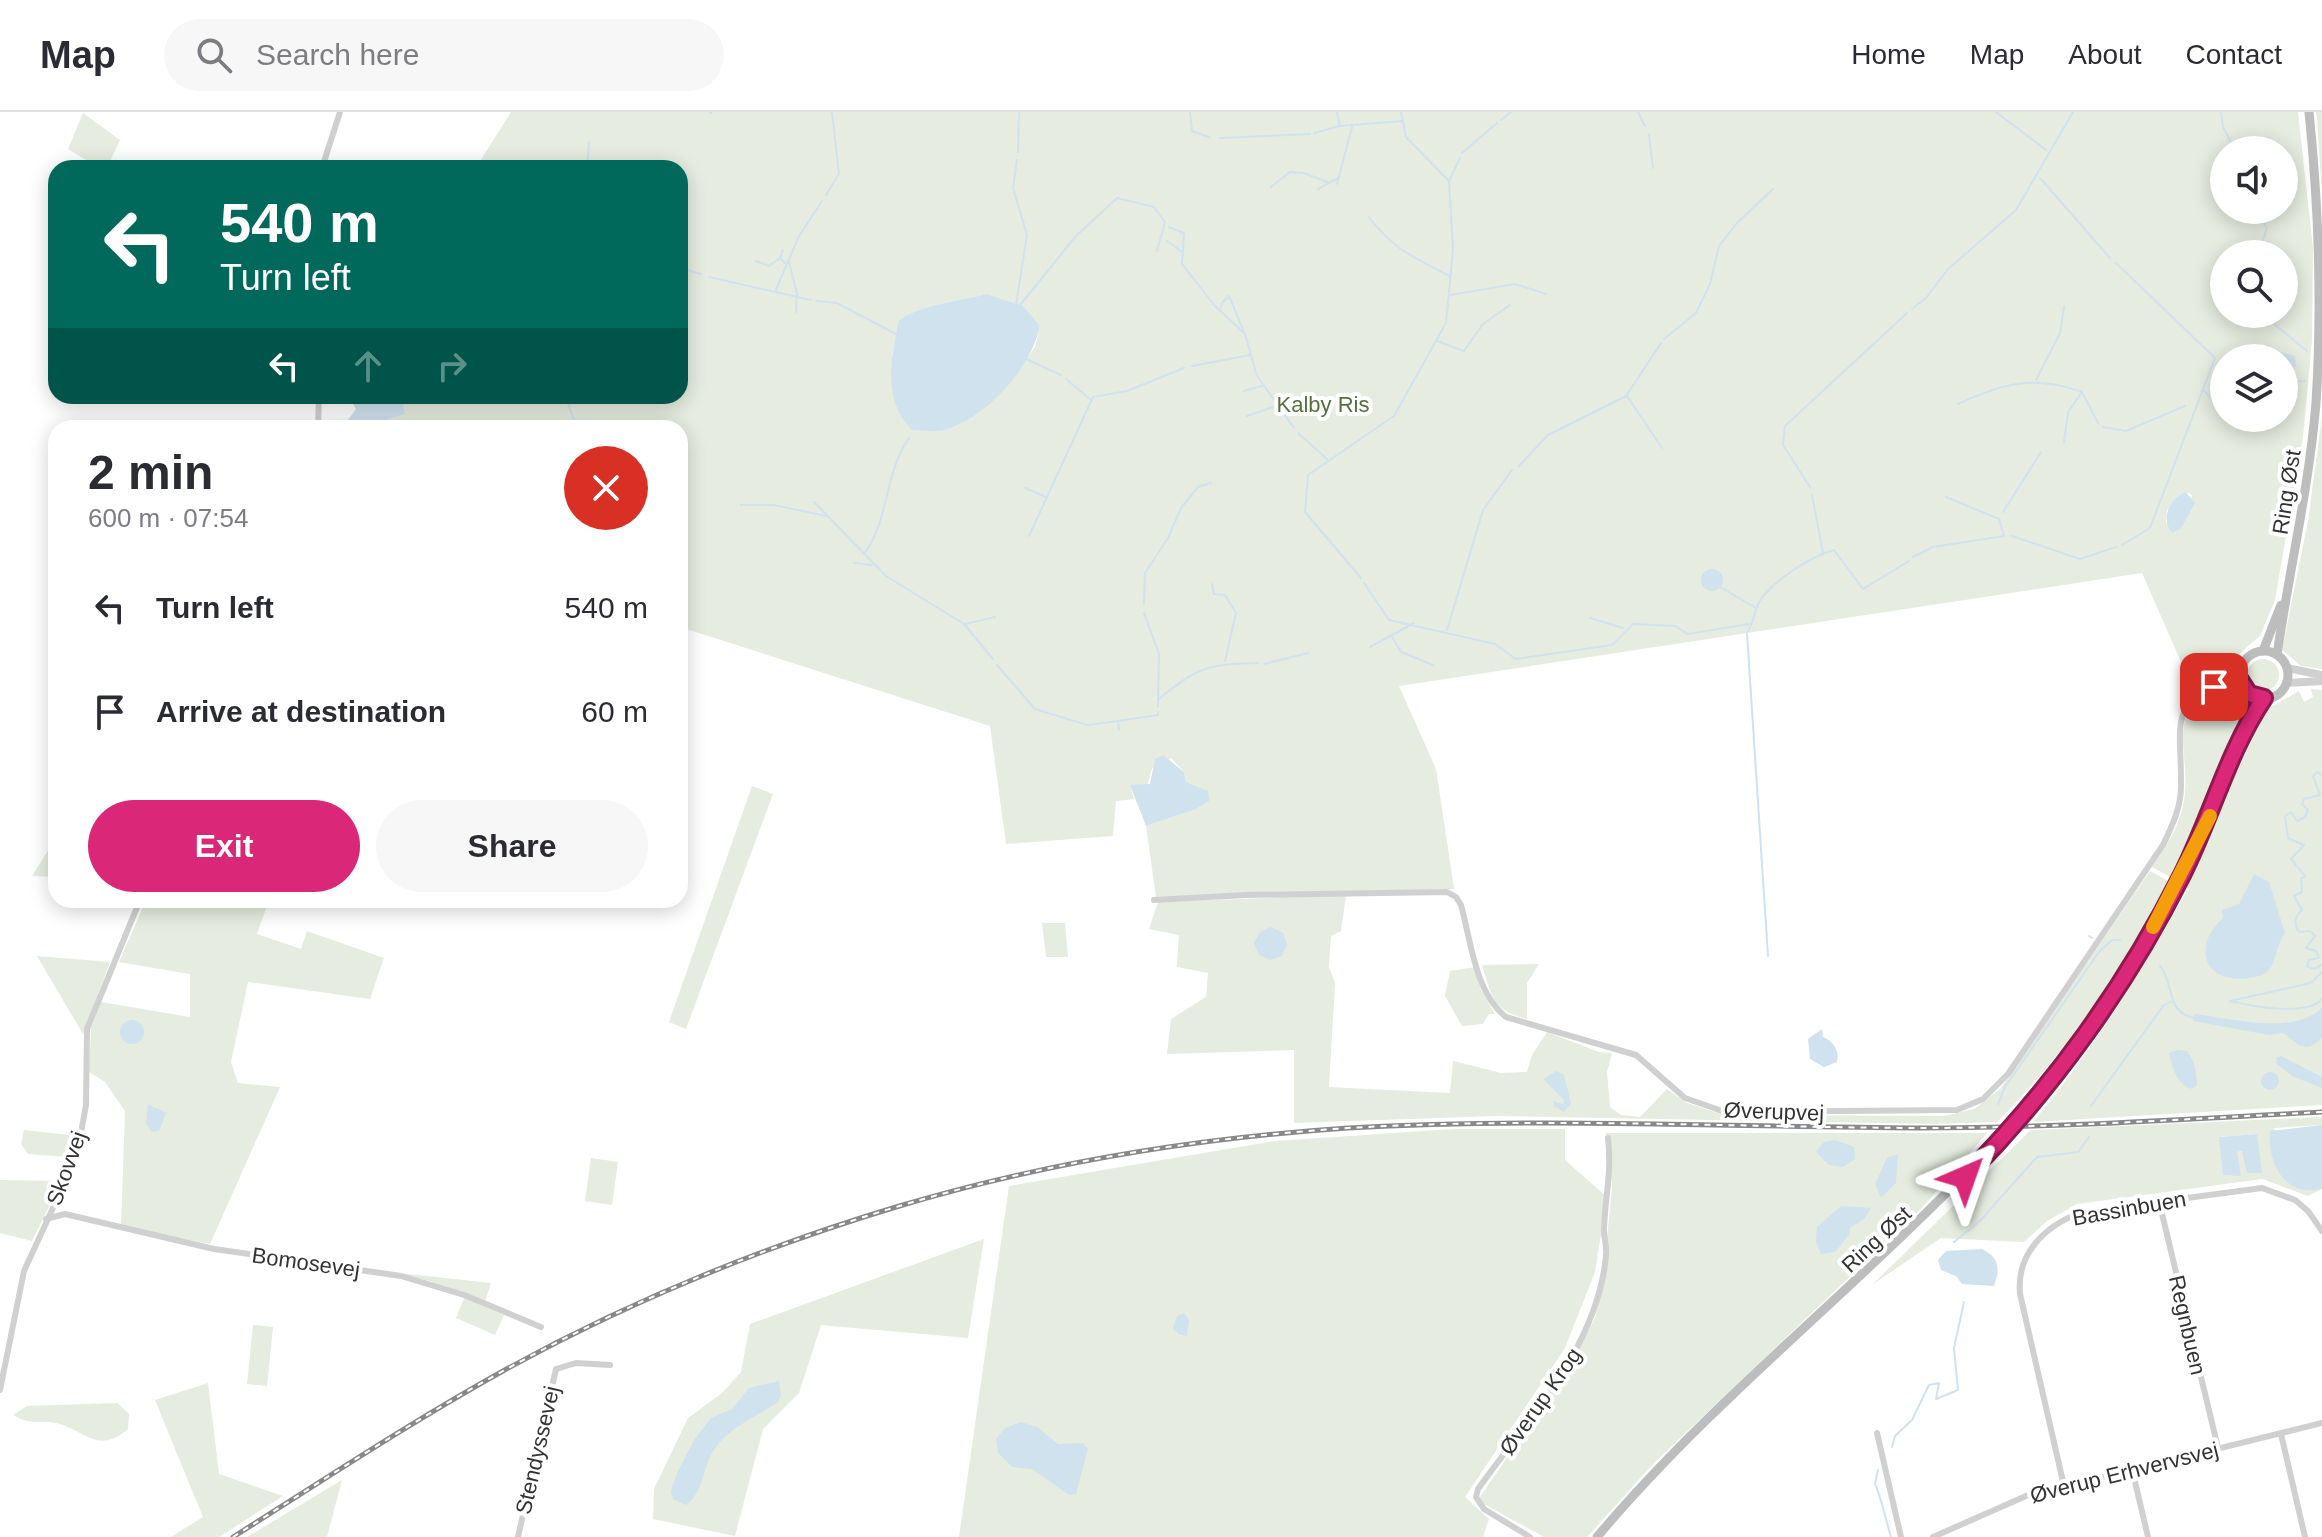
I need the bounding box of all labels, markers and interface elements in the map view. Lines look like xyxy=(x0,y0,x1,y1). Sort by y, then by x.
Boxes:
search box xyxy=(164,19,724,91)
icon: search xyxy=(192,33,236,77)
text: Map xyxy=(40,34,116,76)
text: Search here xyxy=(256,38,419,71)
text: Home xyxy=(1851,39,1926,70)
text: Map xyxy=(1970,39,2024,70)
text: About xyxy=(2068,39,2142,70)
text: Contact xyxy=(2186,39,2282,70)
map controls xyxy=(2210,136,2298,432)
button: sound xyxy=(2210,136,2298,224)
text: 540 m xyxy=(220,191,379,254)
icon: left xyxy=(88,192,192,296)
button: search xyxy=(2210,240,2298,328)
text: Turn left xyxy=(220,257,351,298)
icon: left xyxy=(262,344,306,388)
icon: ahead xyxy=(346,344,390,388)
icon: right xyxy=(430,344,474,388)
button: layers xyxy=(2210,344,2298,432)
park label: Kalby Ris xyxy=(1277,392,1369,417)
text: 2 min xyxy=(88,446,213,499)
button: close xyxy=(564,446,648,530)
street label: Ring Øst xyxy=(2267,448,2306,536)
text: 600 m · 07:54 xyxy=(88,503,248,533)
icon: left xyxy=(88,586,132,630)
text: Turn left xyxy=(156,591,274,624)
text: 540 m xyxy=(565,591,648,624)
pin xyxy=(2180,653,2248,721)
icon: arrive xyxy=(2192,665,2236,709)
icon: arrive xyxy=(88,690,132,734)
text: Arrive at destination xyxy=(156,695,446,728)
text: 60 m xyxy=(581,695,648,728)
button: Exit xyxy=(88,800,360,892)
button: Share xyxy=(376,800,648,892)
street label: Øverupvej xyxy=(1723,1097,1825,1126)
street label: Skovvej xyxy=(42,1128,91,1209)
position arrow xyxy=(1923,1135,2007,1219)
street label: Bassinbuen xyxy=(2070,1186,2188,1231)
street label: Ring Øst xyxy=(1837,1201,1916,1278)
street label: Bomosevej xyxy=(250,1243,362,1282)
street label: Regnbuen xyxy=(2164,1273,2211,1377)
street label: Øverup Krog xyxy=(1494,1343,1586,1460)
street label: Stendyssevej xyxy=(511,1384,564,1517)
street label: Øverup Erhvervsvej xyxy=(2027,1437,2221,1508)

